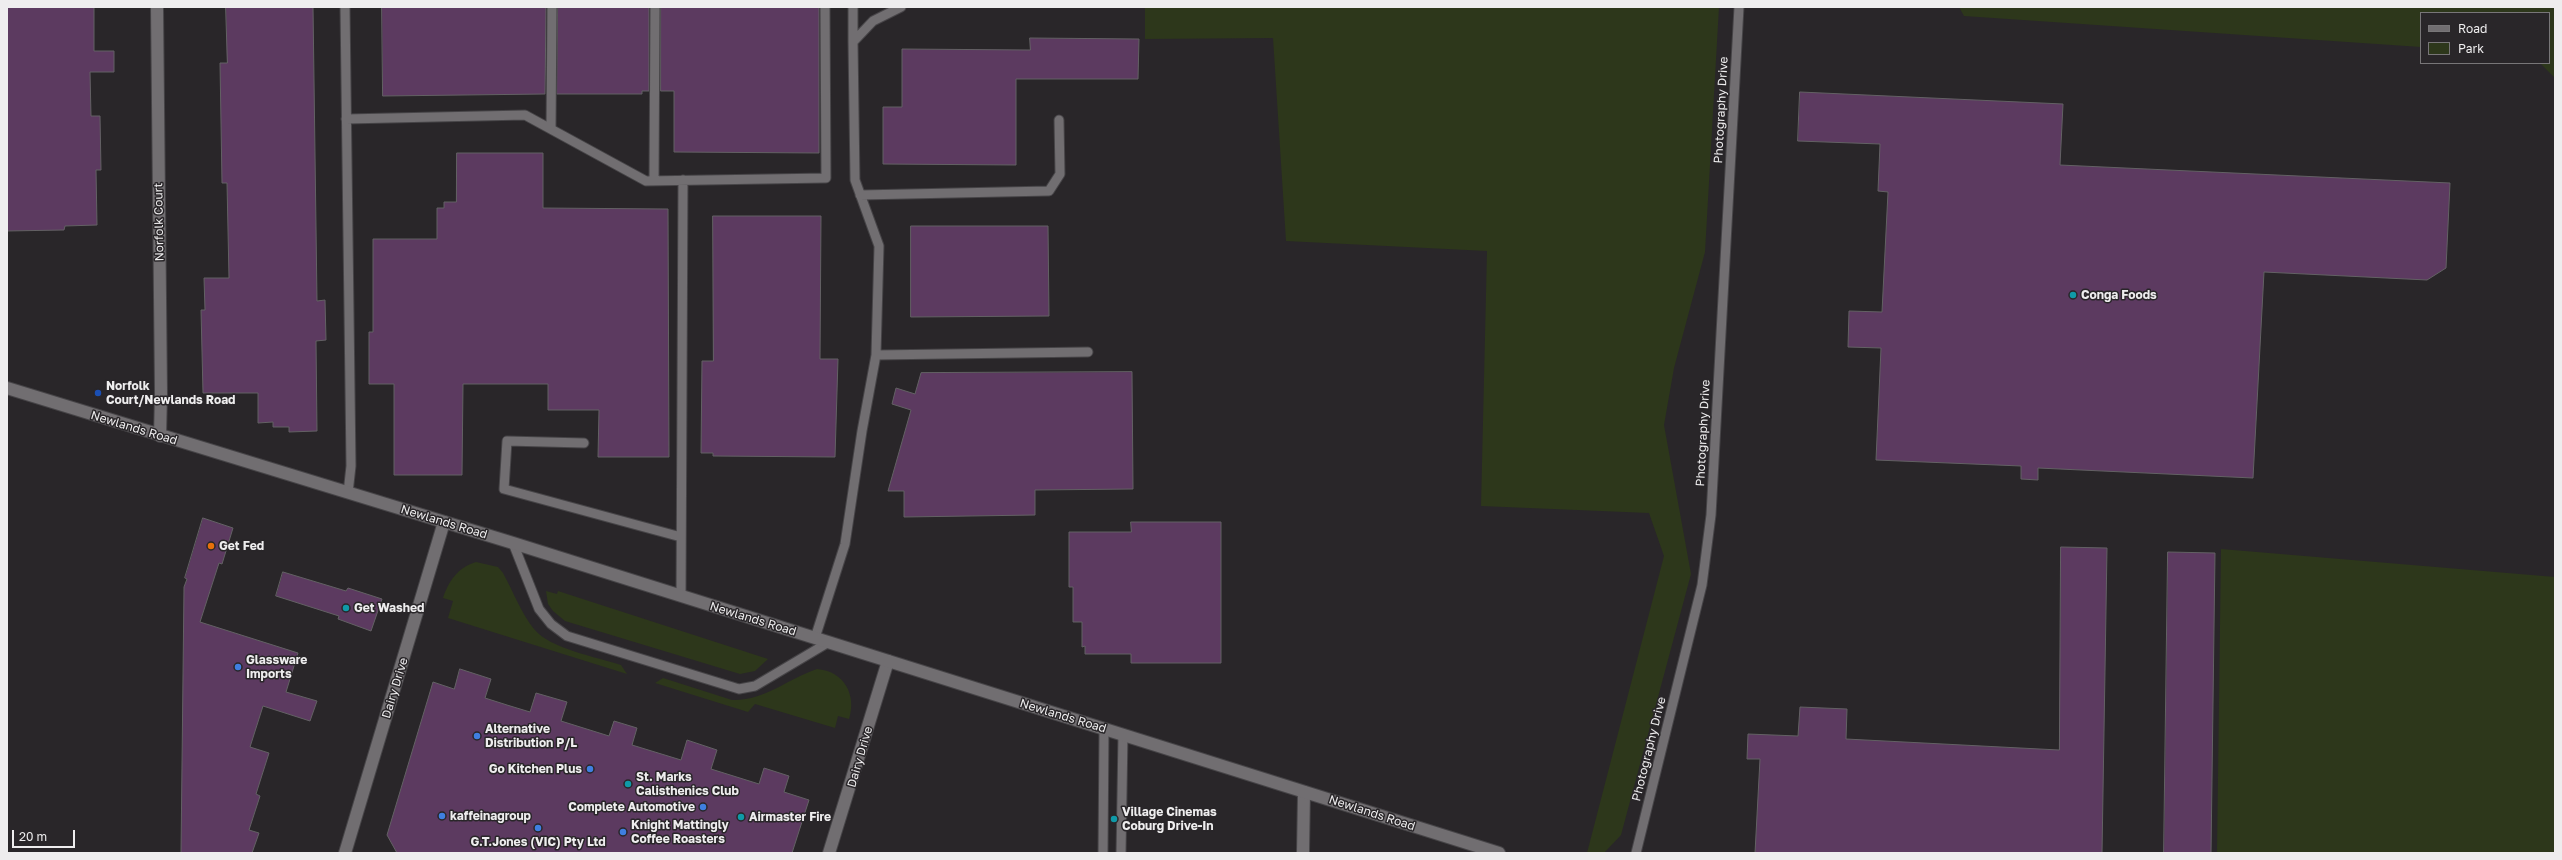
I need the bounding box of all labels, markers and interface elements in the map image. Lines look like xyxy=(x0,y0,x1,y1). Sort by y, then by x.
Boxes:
legend xyxy=(2420,12,2550,64)
text: Road xyxy=(2458,21,2487,36)
text: Park xyxy=(2458,41,2484,56)
street label: Photography Drive xyxy=(1711,56,1731,164)
street label: Norfolk Court xyxy=(151,183,167,261)
place label: Conga Foods xyxy=(2081,288,2157,302)
marker: Conga Foods xyxy=(2068,290,2078,300)
place label: Norfolk Court/Newlands Road xyxy=(106,379,235,407)
street label: Photography Drive xyxy=(1693,379,1713,487)
marker: Norfolk Court/Newlands Road xyxy=(93,388,103,398)
street label: Newlands Road xyxy=(89,408,179,448)
street label: Newlands Road xyxy=(399,502,489,542)
place label: Get Fed xyxy=(219,539,264,553)
marker: Get Fed xyxy=(206,541,216,551)
street label: Newlands Road xyxy=(708,599,798,639)
place label: Get Washed xyxy=(354,601,424,615)
marker: Get Washed xyxy=(341,603,351,613)
place label: Glassware Imports xyxy=(246,653,307,681)
street label: Dairy Drive xyxy=(379,656,411,720)
marker: Glassware Imports xyxy=(233,662,243,672)
street label: Photography Drive xyxy=(1629,695,1669,803)
street label: Newlands Road xyxy=(1018,696,1108,736)
place label: Alternative Distribution P/L xyxy=(485,722,577,750)
street label: Dairy Drive xyxy=(844,725,876,789)
marker: Alternative Distribution P/L xyxy=(472,731,482,741)
place label: Go Kitchen Plus xyxy=(489,762,582,776)
marker: Go Kitchen Plus xyxy=(585,764,595,774)
place label: St. Marks Calisthenics Club xyxy=(636,770,739,798)
marker: St. Marks Calisthenics Club xyxy=(623,779,633,789)
street label: Newlands Road xyxy=(1327,792,1417,834)
place label: Complete Automotive xyxy=(568,800,695,814)
marker: Complete Automotive xyxy=(698,802,708,812)
place label: Village Cinemas Coburg Drive-In xyxy=(1122,805,1217,833)
place label: kaffeinagroup xyxy=(450,809,531,823)
place label: Airmaster Fire xyxy=(749,810,831,824)
marker: kaffeinagroup xyxy=(437,811,447,821)
marker: Airmaster Fire xyxy=(736,812,746,822)
marker: Village Cinemas Coburg Drive-In xyxy=(1109,814,1119,824)
place label: Knight Mattingly Coffee Roasters xyxy=(631,818,729,846)
scale bar xyxy=(14,822,77,848)
marker: G.T.Jones (VIC) Pty Ltd xyxy=(533,823,543,833)
marker: Knight Mattingly Coffee Roasters xyxy=(618,827,628,837)
text: 20 m xyxy=(19,829,47,844)
place label: G.T.Jones (VIC) Pty Ltd xyxy=(470,835,606,849)

